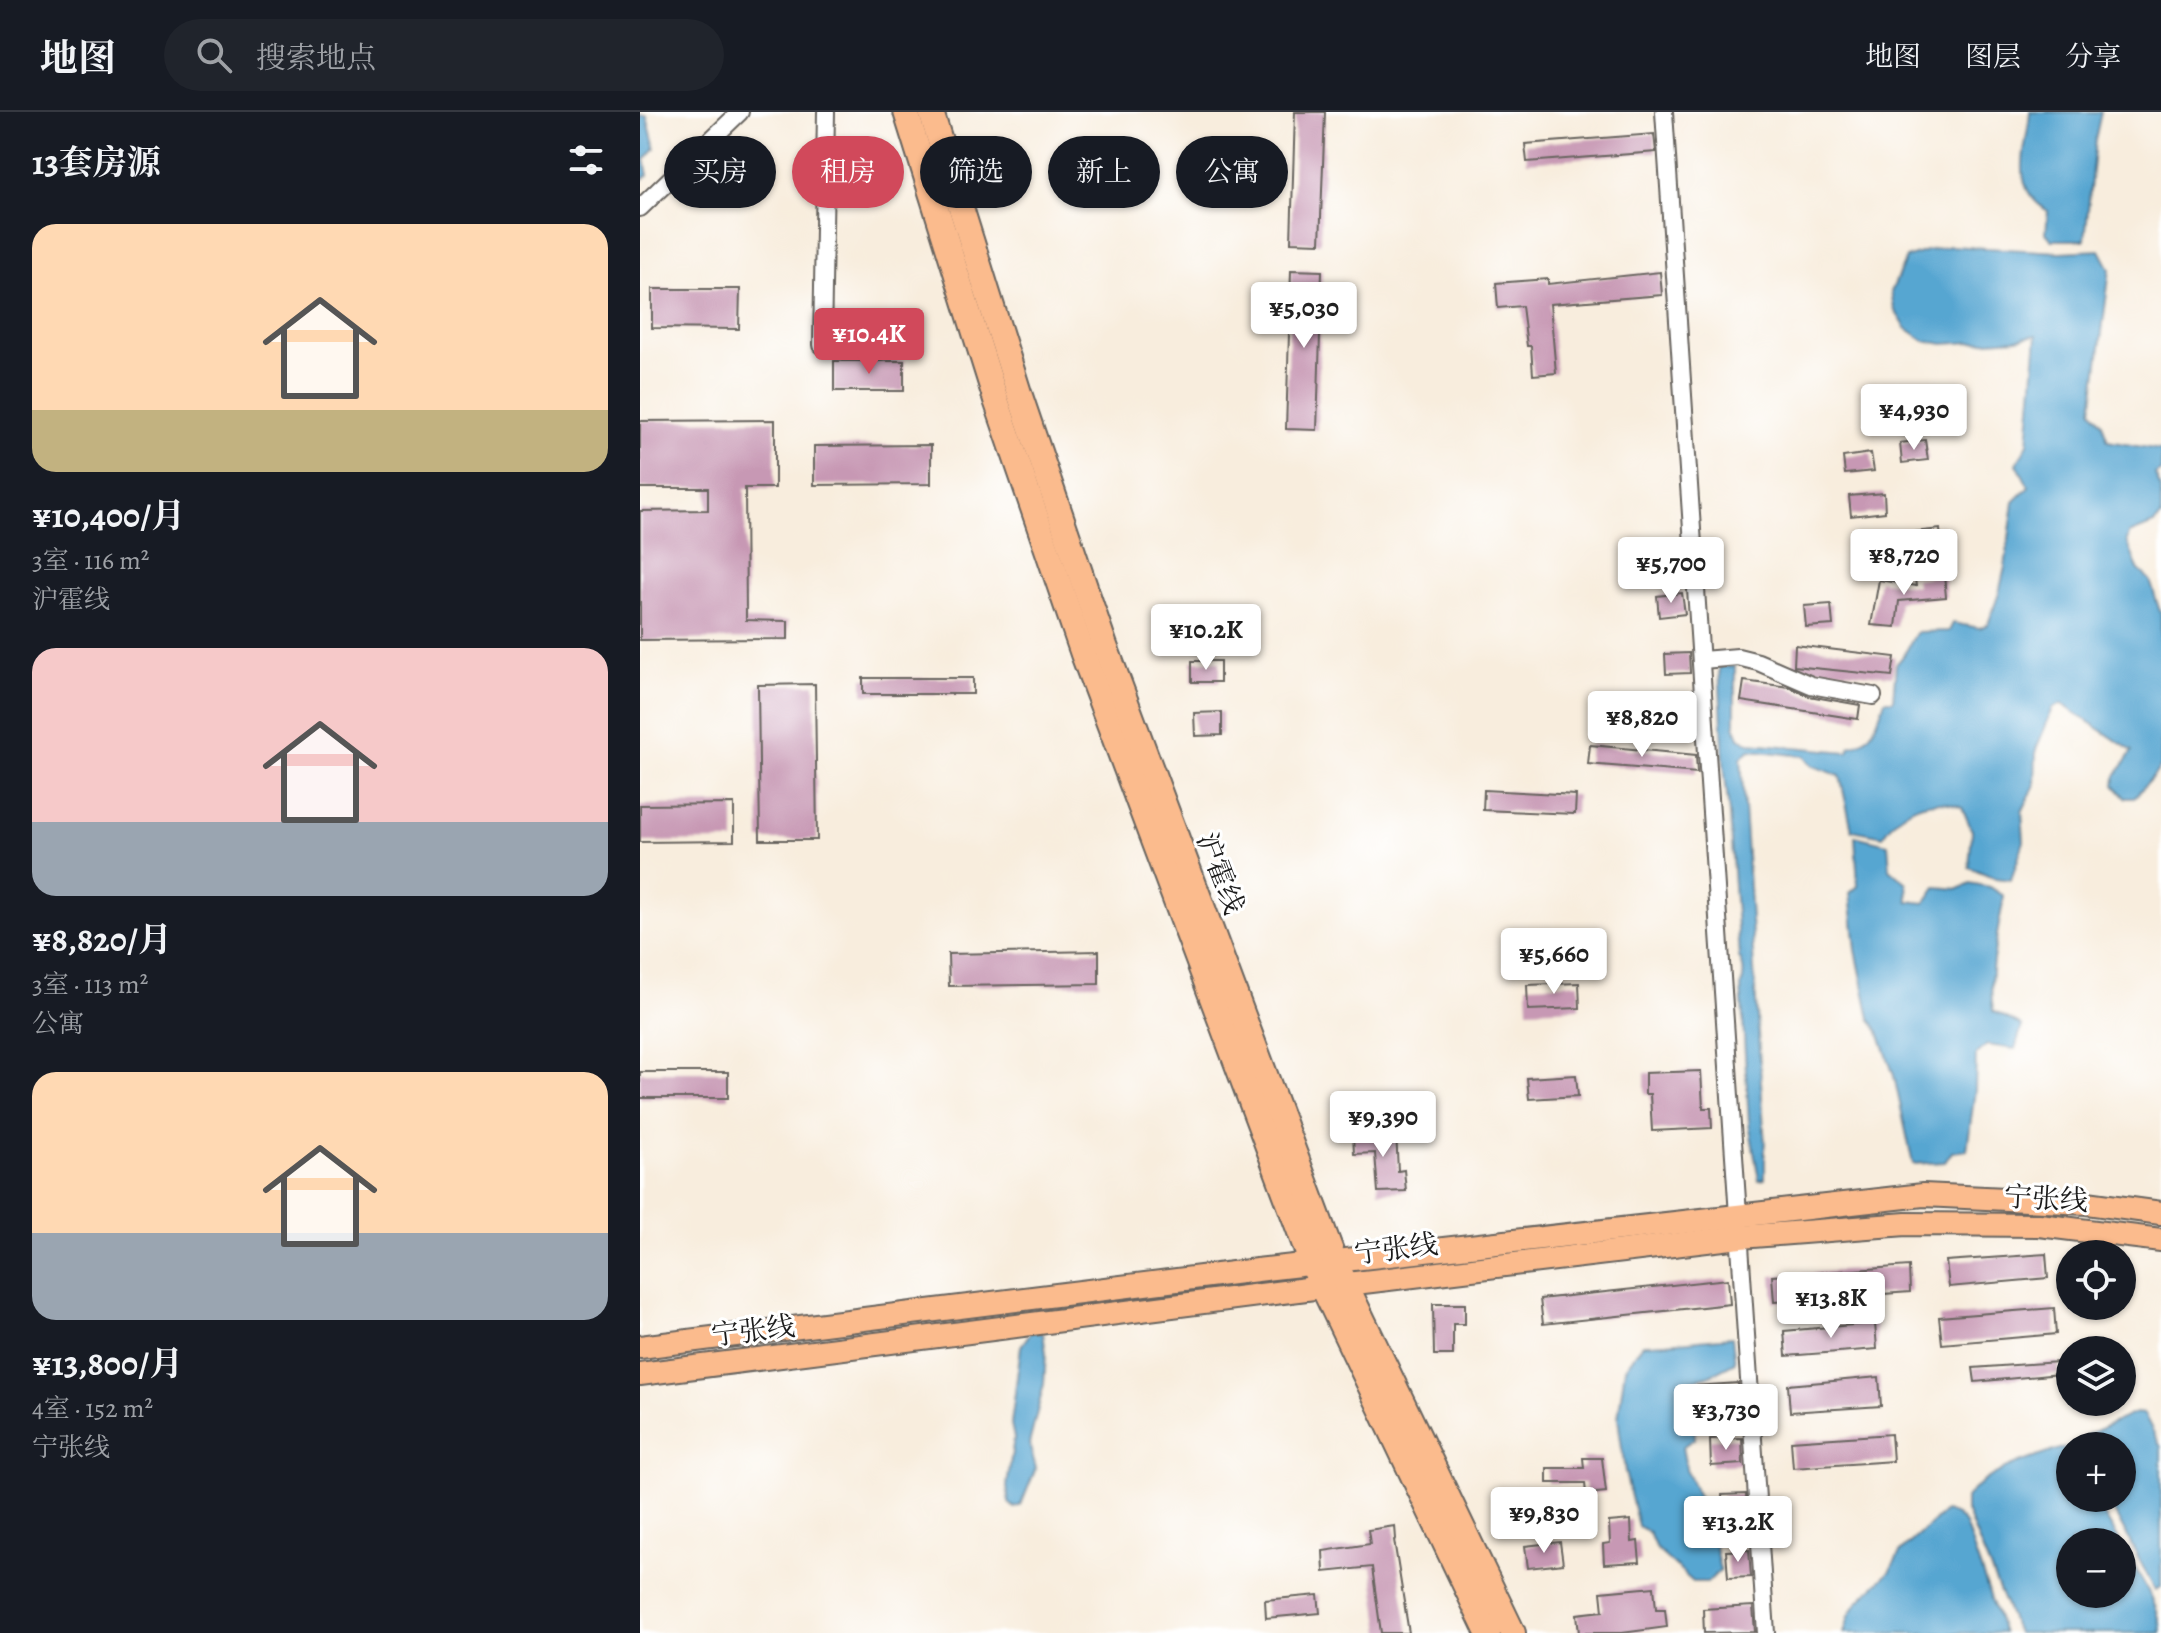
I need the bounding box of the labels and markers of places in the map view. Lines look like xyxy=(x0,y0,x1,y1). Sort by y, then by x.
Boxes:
pin: ¥5,030 xyxy=(1239,282,1369,350)
pin: ¥10.4K xyxy=(804,308,934,376)
pin: ¥4,930 xyxy=(1849,384,1979,452)
pin: ¥8,720 xyxy=(1839,529,1969,597)
pin: ¥5,700 xyxy=(1606,537,1736,605)
pin: ¥10.2K xyxy=(1141,604,1271,672)
pin: ¥8,820 xyxy=(1577,691,1707,759)
pin: ¥5,660 xyxy=(1489,928,1619,996)
pin: ¥9,390 xyxy=(1318,1091,1448,1159)
pin: ¥13.8K xyxy=(1766,1272,1896,1340)
pin: ¥3,730 xyxy=(1661,1384,1791,1452)
pin: ¥9,830 xyxy=(1479,1487,1609,1555)
pin: ¥13.2K xyxy=(1673,1496,1803,1564)

